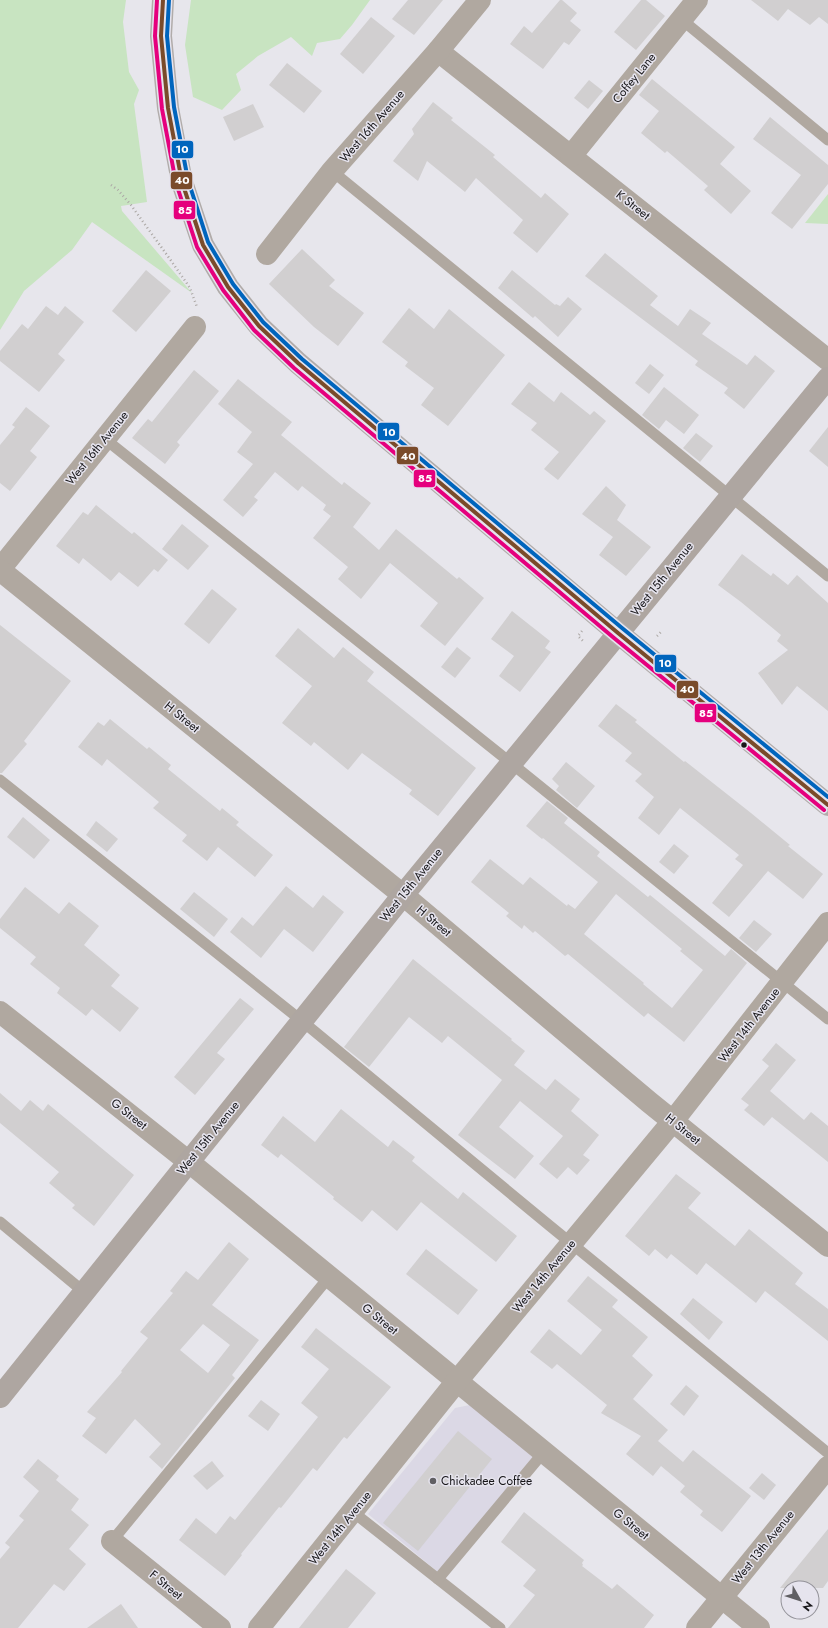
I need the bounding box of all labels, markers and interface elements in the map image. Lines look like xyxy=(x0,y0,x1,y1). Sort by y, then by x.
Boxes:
street label: Coffey Lane xyxy=(608,49,660,107)
street label: West 16th Avenue xyxy=(335,86,409,166)
line badge: 10 xyxy=(171,140,194,159)
text: 10 xyxy=(176,141,188,157)
line badge: 40 xyxy=(170,171,193,190)
text: 40 xyxy=(175,172,189,188)
street label: K Street xyxy=(612,186,654,224)
line badge: 85 xyxy=(173,200,196,220)
text: 85 xyxy=(178,202,192,218)
street label: West 16th Avenue xyxy=(61,407,133,489)
line badge: 10 xyxy=(377,422,400,441)
text: 10 xyxy=(383,424,395,440)
line badge: 40 xyxy=(396,446,419,465)
text: 40 xyxy=(401,448,415,464)
line badge: 85 xyxy=(413,469,436,488)
text: 85 xyxy=(418,470,432,486)
street label: West 15th Avenue xyxy=(626,538,698,620)
line badge: 10 xyxy=(654,654,677,673)
text: 10 xyxy=(659,655,671,671)
line badge: 40 xyxy=(676,680,699,699)
text: 40 xyxy=(680,681,694,697)
street label: H Street xyxy=(160,697,204,737)
line badge: 85 xyxy=(694,703,717,723)
text: 85 xyxy=(699,705,713,721)
unlabelled marker xyxy=(739,740,749,750)
street label: West 15th Avenue xyxy=(375,844,447,926)
street label: H Street xyxy=(413,901,456,941)
street label: West 14th Avenue xyxy=(714,984,784,1066)
street label: G Street xyxy=(107,1094,151,1134)
street label: West 15th Avenue xyxy=(172,1097,244,1179)
street label: H Street xyxy=(661,1109,705,1149)
street label: West 14th Avenue xyxy=(508,1235,580,1317)
street label: G Street xyxy=(358,1299,402,1339)
place label: Chickadee Coffee xyxy=(441,1472,532,1490)
marker: Chickadee Coffee xyxy=(428,1476,438,1486)
street label: West 14th Avenue xyxy=(304,1487,376,1569)
street label: G Street xyxy=(609,1504,653,1544)
street label: West 13th Avenue xyxy=(728,1506,798,1588)
street label: F Street xyxy=(145,1566,187,1604)
north arrow xyxy=(780,1580,820,1620)
text: N xyxy=(799,1598,817,1615)

